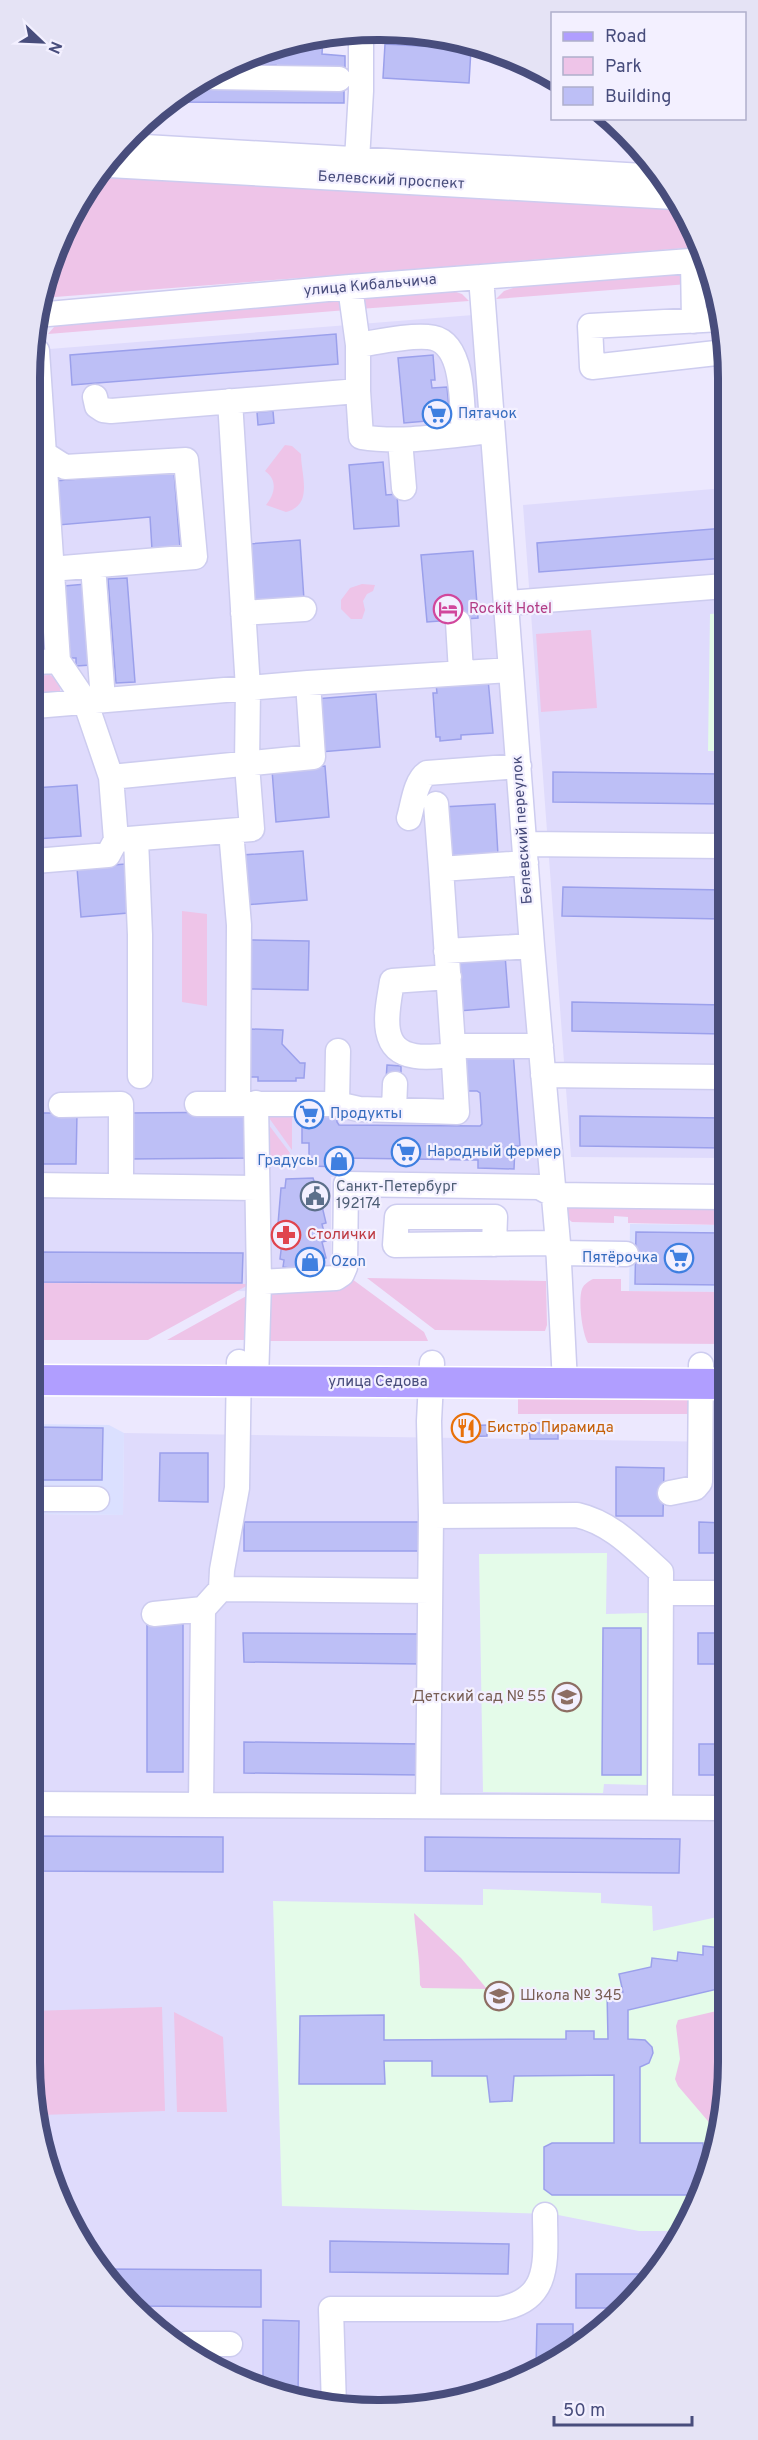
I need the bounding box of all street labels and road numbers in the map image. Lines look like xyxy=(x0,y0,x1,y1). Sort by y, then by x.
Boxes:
street label: Белевский проспект xyxy=(317,168,465,194)
street label: улица Кибальчича xyxy=(303,271,437,301)
street label: Белевский переулок xyxy=(508,755,538,905)
street label: улица Седова xyxy=(328,1373,428,1392)

